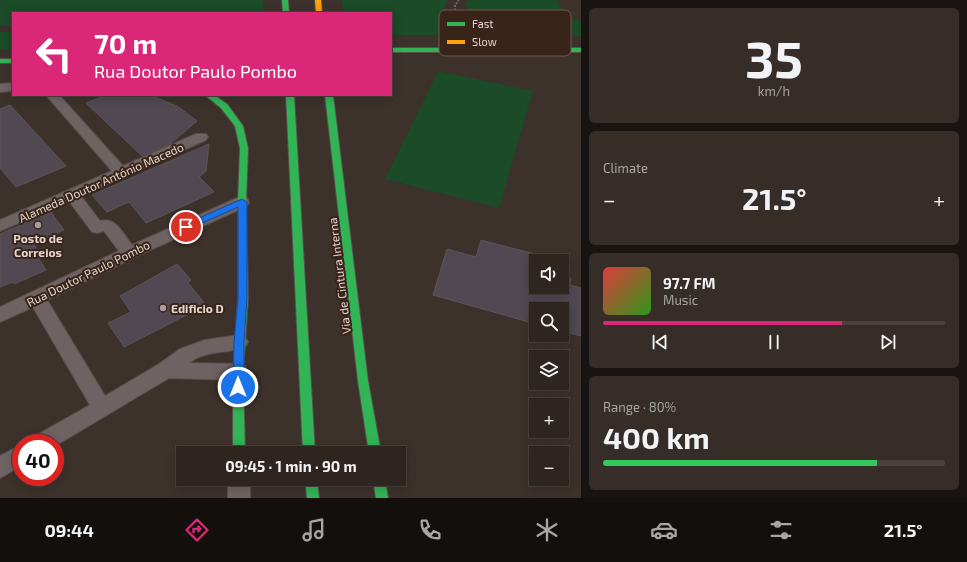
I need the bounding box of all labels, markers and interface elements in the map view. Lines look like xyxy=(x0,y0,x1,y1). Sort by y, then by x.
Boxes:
legend xyxy=(439,10,571,56)
text: Fast xyxy=(472,17,494,30)
text: 70 m xyxy=(94,26,157,60)
text: 35 xyxy=(745,26,803,88)
icon: left xyxy=(28,28,80,80)
text: Slow xyxy=(472,35,497,48)
text: Rua Doutor Paulo Pombo xyxy=(94,60,297,82)
text: km/h xyxy=(758,83,790,99)
street label: Alameda Doutor António Macedo xyxy=(16,139,186,225)
text: Climate xyxy=(603,160,648,176)
text: 21.5° xyxy=(742,180,807,216)
text: − xyxy=(603,186,616,212)
text: + xyxy=(933,186,945,212)
pin xyxy=(169,210,203,244)
icon: arrive xyxy=(175,216,197,238)
street label: Via de Cintura Interna xyxy=(325,217,353,335)
marker: Posto de Correios xyxy=(33,220,43,230)
place label: Posto de Correios xyxy=(13,231,63,259)
street label: Rua Doutor Paulo Pombo xyxy=(24,237,152,309)
map controls xyxy=(529,254,569,486)
button: sound xyxy=(529,254,569,294)
text: 97.7 FM xyxy=(663,274,716,292)
text: Music xyxy=(663,292,698,308)
place label: Edificio D xyxy=(171,301,224,315)
button: search xyxy=(529,302,569,342)
marker: Edificio D xyxy=(158,303,168,313)
icon: previous xyxy=(649,331,671,353)
icon: pause xyxy=(763,331,785,353)
icon: next xyxy=(877,331,899,353)
button: layers xyxy=(529,350,569,390)
position arrow xyxy=(217,366,259,408)
button: + xyxy=(529,398,569,438)
text: Range · 80% xyxy=(603,399,676,415)
text: 400 km xyxy=(603,419,710,455)
speed limit sign: 40 xyxy=(12,434,64,486)
button: − xyxy=(529,446,569,486)
text: 09:45 · 1 min · 90 m xyxy=(225,457,357,475)
icon: directions xyxy=(183,516,211,544)
icon: music xyxy=(300,516,328,544)
icon: phone xyxy=(416,516,444,544)
icon: climate xyxy=(533,516,561,544)
icon: car xyxy=(650,516,678,544)
icon: filters xyxy=(767,516,795,544)
text: 09:44 xyxy=(44,519,94,541)
text: 21.5° xyxy=(884,519,923,541)

